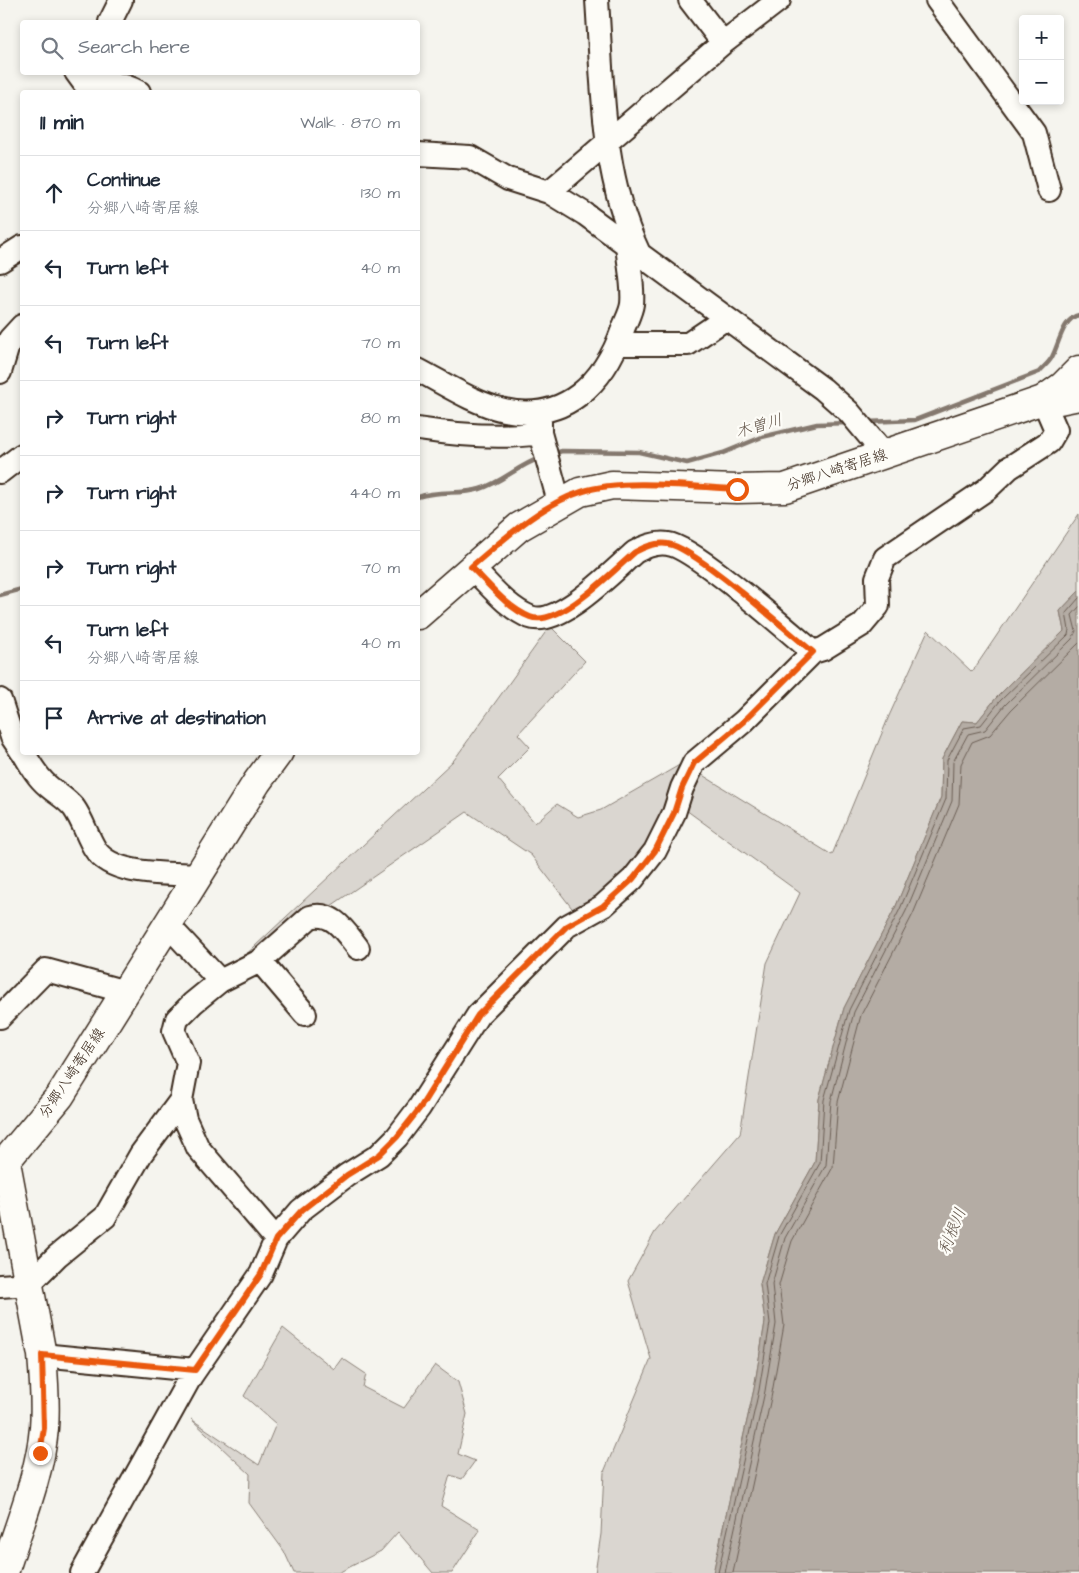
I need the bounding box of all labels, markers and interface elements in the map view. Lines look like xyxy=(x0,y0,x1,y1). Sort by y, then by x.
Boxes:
map controls xyxy=(1019,15,1064,105)
button: + xyxy=(1019,15,1064,60)
search box xyxy=(20,20,420,75)
icon: search xyxy=(38,34,66,62)
text: Search here xyxy=(78,34,190,61)
button: − xyxy=(1019,60,1064,105)
text: 11 min xyxy=(40,108,84,137)
text: Walk · 870 m xyxy=(300,112,400,134)
text: Continue xyxy=(87,167,161,194)
icon: ahead xyxy=(40,179,68,207)
text: 130 m xyxy=(361,182,400,204)
text: 分郷八崎寄居線 xyxy=(87,197,199,219)
icon: left xyxy=(40,254,68,282)
text: Turn left xyxy=(87,255,168,282)
text: 40 m xyxy=(360,257,400,279)
icon: left xyxy=(40,329,68,357)
text: Turn left xyxy=(87,330,168,357)
text: 70 m xyxy=(361,332,400,354)
icon: right xyxy=(40,404,68,432)
text: Turn right xyxy=(87,405,176,432)
text: 80 m xyxy=(361,407,400,429)
water label: 木曽川 xyxy=(733,409,785,443)
street label: 分郷八崎寄居線 xyxy=(784,444,890,496)
route start xyxy=(726,478,749,501)
icon: right xyxy=(40,479,68,507)
text: Turn right xyxy=(87,480,176,507)
text: 440 m xyxy=(349,482,400,504)
icon: right xyxy=(40,554,68,582)
text: Turn right xyxy=(87,555,176,582)
text: 70 m xyxy=(361,557,400,579)
text: Turn left xyxy=(87,617,168,644)
icon: left xyxy=(40,629,68,657)
text: 40 m xyxy=(360,632,400,654)
text: 分郷八崎寄居線 xyxy=(87,647,199,669)
icon: arrive xyxy=(40,704,68,732)
text: Arrive at destination xyxy=(87,705,266,732)
street label: 分郷八崎寄居線 xyxy=(34,1024,110,1122)
water label: 利根川 xyxy=(933,1205,971,1257)
route end xyxy=(29,1442,52,1465)

